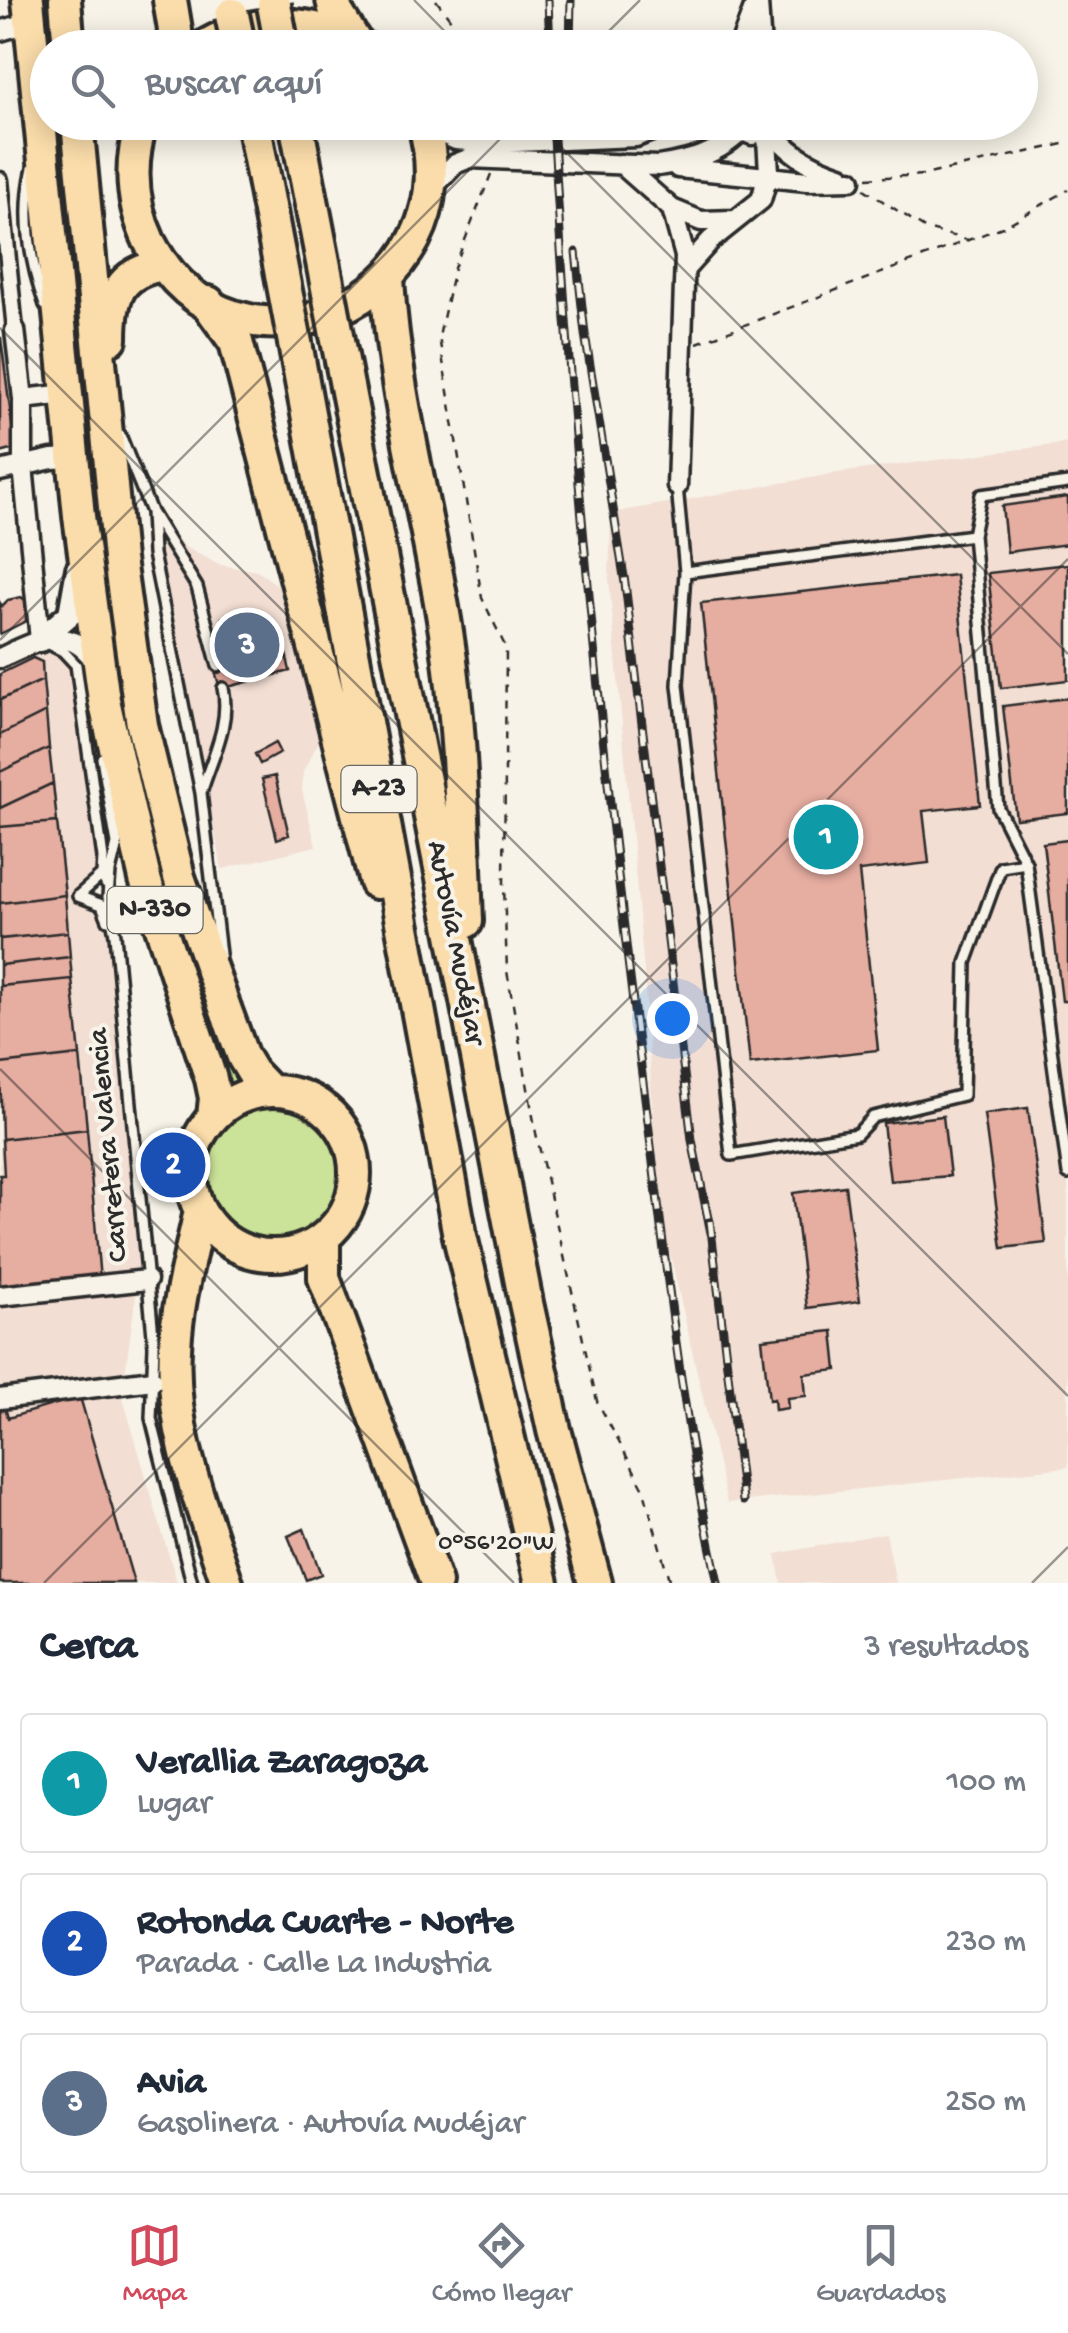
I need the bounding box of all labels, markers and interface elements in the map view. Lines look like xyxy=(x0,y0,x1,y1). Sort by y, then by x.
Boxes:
search box xyxy=(30,30,1038,140)
icon: search xyxy=(65,58,120,113)
text: Buscar aquí xyxy=(145,63,323,107)
pin: 3 xyxy=(214,608,280,682)
road number: A-23 xyxy=(342,766,416,812)
pin: 1 xyxy=(794,800,858,874)
street label: Autovía Mudéjar xyxy=(417,838,491,1050)
road number: N-330 xyxy=(108,887,202,933)
your location xyxy=(647,993,698,1044)
street label: Carretera Valencia xyxy=(82,1025,138,1263)
pin: 2 xyxy=(140,1128,206,1202)
text: 0°56'20"W xyxy=(438,1530,554,1559)
text: Cerca xyxy=(40,1624,137,1673)
text: 3 resultados xyxy=(864,1629,1028,1667)
text: Verallia Zaragoza xyxy=(137,1742,427,1786)
text: 1 xyxy=(68,1764,81,1802)
text: 100 m xyxy=(946,1764,1026,1802)
text: Lugar xyxy=(137,1786,211,1824)
text: Rotonda Cuarte - Norte xyxy=(137,1902,513,1946)
text: 2 xyxy=(67,1924,82,1962)
text: 230 m xyxy=(945,1924,1026,1962)
text: Parada · Calle La Industria xyxy=(137,1946,491,1984)
text: Avia xyxy=(137,2062,206,2106)
text: 3 xyxy=(66,2084,83,2122)
text: 250 m xyxy=(945,2084,1026,2122)
text: Gasolinera · Autovía Mudéjar xyxy=(137,2106,524,2144)
tab: Mapa xyxy=(123,2218,187,2311)
tab: Cómo llegar xyxy=(432,2218,571,2311)
tab: Guardados xyxy=(816,2218,945,2311)

